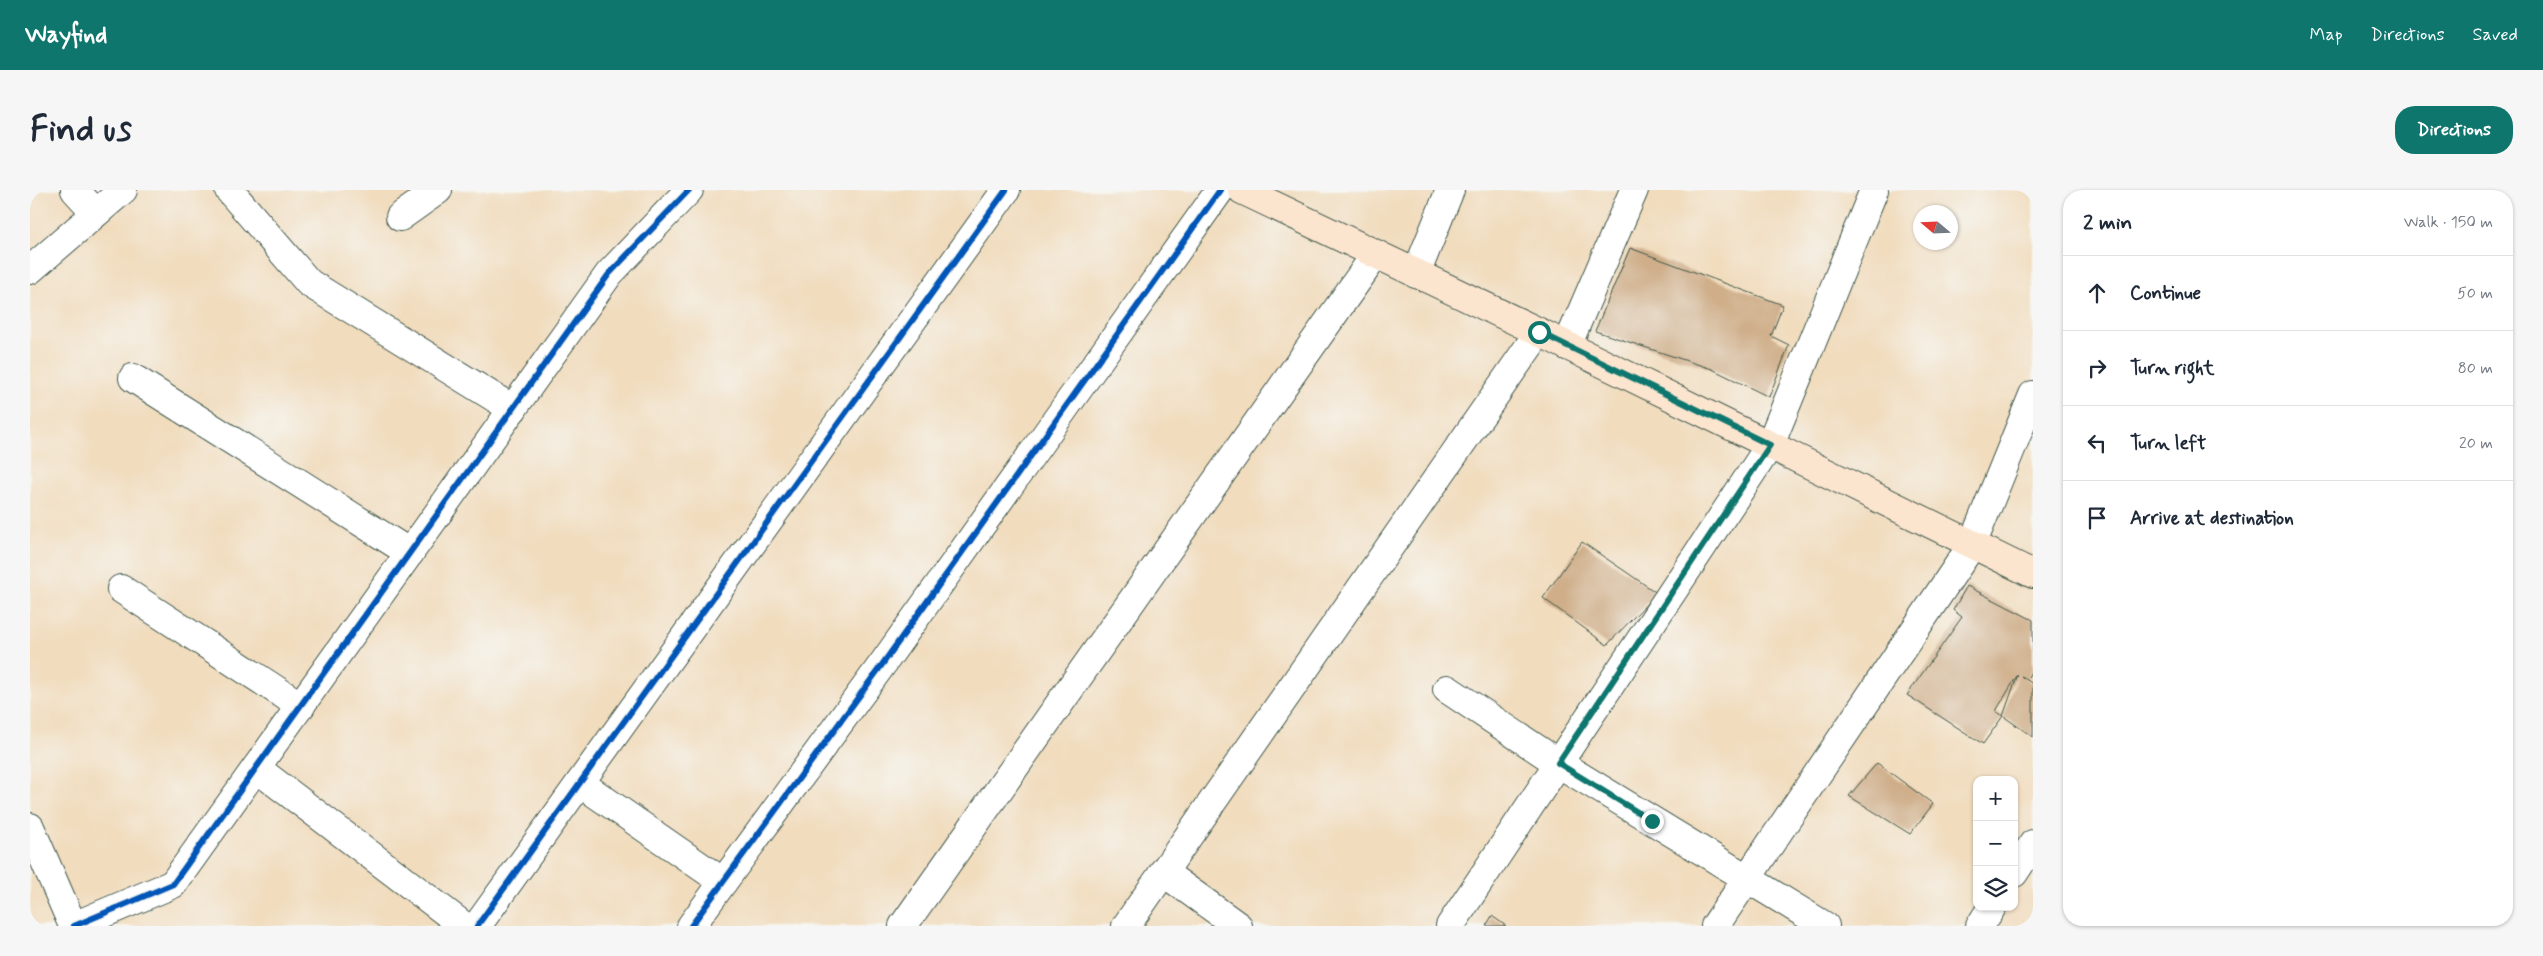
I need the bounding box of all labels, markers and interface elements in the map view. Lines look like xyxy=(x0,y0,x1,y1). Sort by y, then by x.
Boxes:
text: Wayfind xyxy=(25,20,107,51)
text: Map xyxy=(2310,23,2343,47)
text: Directions xyxy=(2371,23,2445,47)
text: Saved xyxy=(2473,23,2518,47)
button: Directions xyxy=(2395,106,2513,154)
text: Find us xyxy=(30,107,132,153)
north arrow xyxy=(1913,205,1958,250)
text: 2 min xyxy=(2083,209,2132,237)
text: Walk · 150 m xyxy=(2404,212,2493,233)
icon: ahead xyxy=(2083,279,2111,307)
text: Continue xyxy=(2130,281,2201,306)
text: 50 m xyxy=(2457,283,2493,304)
route start xyxy=(1528,321,1551,344)
icon: right xyxy=(2083,354,2111,382)
text: Turn right xyxy=(2130,356,2214,381)
text: 80 m xyxy=(2458,358,2493,379)
icon: left xyxy=(2083,429,2111,457)
text: Turn left xyxy=(2130,431,2206,456)
text: 20 m xyxy=(2459,433,2493,454)
icon: arrive xyxy=(2083,504,2111,532)
text: Arrive at destination xyxy=(2130,506,2294,531)
map controls xyxy=(1973,776,2018,911)
button: + xyxy=(1973,776,2018,821)
route end xyxy=(1641,810,1664,833)
button: − xyxy=(1973,821,2018,866)
button: layers xyxy=(1973,866,2018,911)

